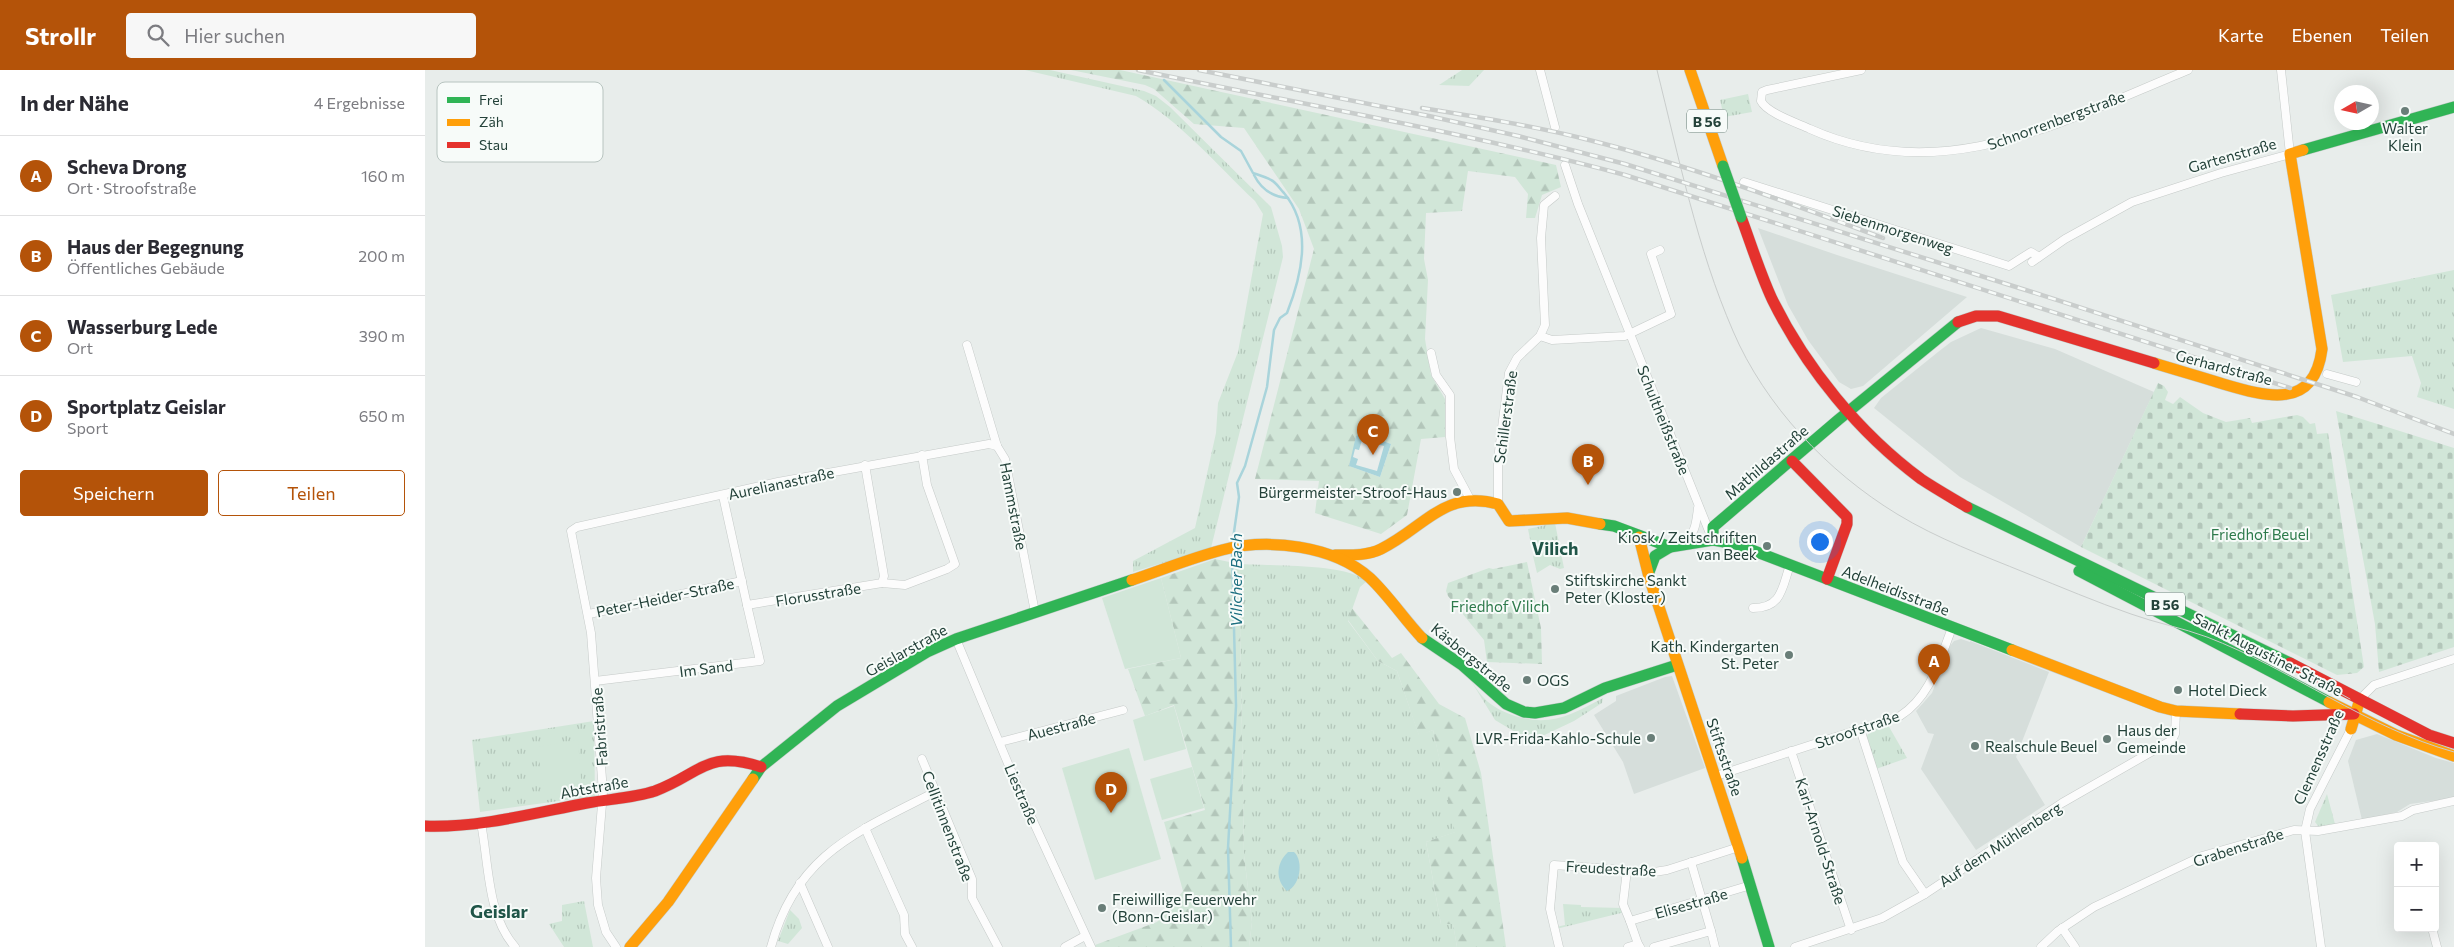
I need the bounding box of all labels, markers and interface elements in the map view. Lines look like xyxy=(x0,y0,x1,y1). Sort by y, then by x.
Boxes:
search box xyxy=(126,13,476,58)
text: Strollr xyxy=(25,21,96,50)
icon: search xyxy=(144,21,172,49)
text: Hier suchen xyxy=(184,24,285,47)
text: Karte xyxy=(2218,24,2263,46)
text: Ebenen xyxy=(2291,24,2352,46)
text: Teilen xyxy=(2380,24,2429,46)
legend xyxy=(437,82,603,162)
north arrow xyxy=(2334,85,2379,130)
street label: Schnorrenbergstraße xyxy=(1985,87,2127,153)
text: In der Nähe xyxy=(20,90,129,115)
text: Frei xyxy=(479,91,503,108)
text: 4 Ergebnisse xyxy=(314,93,405,112)
marker: Walter Klein xyxy=(2399,105,2411,117)
road number: B 56 xyxy=(1687,110,1727,132)
text: Zäh xyxy=(479,113,504,130)
place label: Walter Klein xyxy=(2382,119,2428,154)
street label: Gartenstraße xyxy=(2186,134,2278,176)
text: Stau xyxy=(479,136,508,153)
text: Scheva Drong xyxy=(67,155,186,178)
text: A xyxy=(30,166,42,185)
text: 160 m xyxy=(361,166,405,185)
text: Ort · Stroofstraße xyxy=(67,178,196,197)
street label: Siebenmorgenweg xyxy=(1830,201,1956,257)
text: Haus der Begegnung xyxy=(67,235,244,258)
text: B xyxy=(31,246,41,265)
text: 200 m xyxy=(358,246,405,265)
text: Öffentliches Gebäude xyxy=(67,258,225,277)
text: Wasserburg Lede xyxy=(67,315,217,338)
text: C xyxy=(31,326,41,345)
text: 390 m xyxy=(359,326,405,345)
text: Ort xyxy=(67,338,93,357)
street label: Gerhardstraße xyxy=(2174,345,2274,389)
street label: Schultheißstraße xyxy=(1634,363,1694,477)
street label: Schillerstraße xyxy=(1490,369,1520,465)
text: Sportplatz Geislar xyxy=(67,395,226,418)
text: D xyxy=(30,406,42,425)
text: 650 m xyxy=(359,406,405,425)
pin: C xyxy=(1357,414,1389,455)
text: Sport xyxy=(67,418,108,437)
street label: Mathildastraße xyxy=(1721,421,1811,503)
pin: B xyxy=(1572,444,1604,485)
street label: Hammstraße xyxy=(997,461,1031,551)
street label: Aurelianastraße xyxy=(726,463,836,503)
button: Speichern xyxy=(20,470,208,516)
button: Teilen xyxy=(218,470,405,516)
place label: Bürgermeister-Stroof-Haus xyxy=(1259,483,1447,501)
marker: Bürgermeister-Stroof-Haus xyxy=(1451,486,1463,498)
park label: Friedhof Beuel xyxy=(2211,525,2309,543)
place label: Kiosk / Zeitschriften van Beek xyxy=(1618,528,1757,563)
your location xyxy=(1807,529,1833,555)
water label: Vilicher Bach xyxy=(1226,533,1245,627)
district label: Vilich xyxy=(1532,537,1578,559)
marker: Kiosk / Zeitschriften van Beek xyxy=(1761,540,1773,552)
street label: Adelheidisstraße xyxy=(1840,561,1952,619)
place label: Stiftskirche Sankt Peter (Kloster) xyxy=(1565,571,1687,606)
street label: Peter-Heider-Straße xyxy=(594,574,736,620)
street label: Florusstraße xyxy=(774,578,862,610)
marker: Stiftskirche Sankt Peter (Kloster) xyxy=(1549,583,1561,595)
road number: B 56 xyxy=(2145,592,2185,616)
park label: Friedhof Vilich xyxy=(1451,597,1549,615)
street label: Sankt Augustiner Straße xyxy=(2190,608,2346,700)
street label: Käsbergstraße xyxy=(1428,619,1516,695)
street label: Geislarstraße xyxy=(862,620,950,680)
place label: Kath. Kindergarten St. Peter xyxy=(1650,637,1779,672)
pin: A xyxy=(1918,644,1950,685)
marker: Kath. Kindergarten St. Peter xyxy=(1783,649,1795,661)
street label: Im Sand xyxy=(678,656,734,680)
place label: OGS xyxy=(1537,671,1569,689)
marker: OGS xyxy=(1521,674,1533,686)
place label: Hotel Dieck xyxy=(2188,681,2267,699)
marker: Hotel Dieck xyxy=(2172,684,2184,696)
street label: Fabristraße xyxy=(587,687,611,767)
street label: Stroofstraße xyxy=(1813,706,1901,752)
street label: Clemensstraße xyxy=(2289,707,2347,807)
street label: Auestraße xyxy=(1025,708,1097,744)
street label: Stiftsstraße xyxy=(1703,716,1747,798)
place label: Haus der Gemeinde xyxy=(2117,721,2186,756)
place label: LVR-Frida-Kahlo-Schule xyxy=(1475,729,1641,747)
marker: LVR-Frida-Kahlo-Schule xyxy=(1645,732,1657,744)
marker: Haus der Gemeinde xyxy=(2101,733,2113,745)
place label: Realschule Beuel xyxy=(1985,737,2098,755)
marker: Realschule Beuel xyxy=(1969,740,1981,752)
street label: Liestraße xyxy=(1001,761,1043,827)
street label: Cellitinnenstraße xyxy=(919,768,977,884)
street label: Abtstraße xyxy=(559,772,630,802)
pin: D xyxy=(1095,772,1127,813)
street label: Karl-Arnold-Straße xyxy=(1792,775,1850,907)
street label: Auf dem Mühlenberg xyxy=(1935,798,2065,890)
street label: Grabenstraße xyxy=(2191,824,2285,870)
map controls xyxy=(2394,842,2439,932)
button: + xyxy=(2394,842,2439,887)
street label: Freudestraße xyxy=(1565,857,1657,879)
street label: Elisestraße xyxy=(1653,884,1730,922)
button: − xyxy=(2394,887,2439,932)
place label: Freiwillige Feuerwehr (Bonn-Geislar) xyxy=(1112,890,1257,925)
district label: Geislar xyxy=(470,900,528,922)
marker: Freiwillige Feuerwehr (Bonn-Geislar) xyxy=(1096,902,1108,914)

